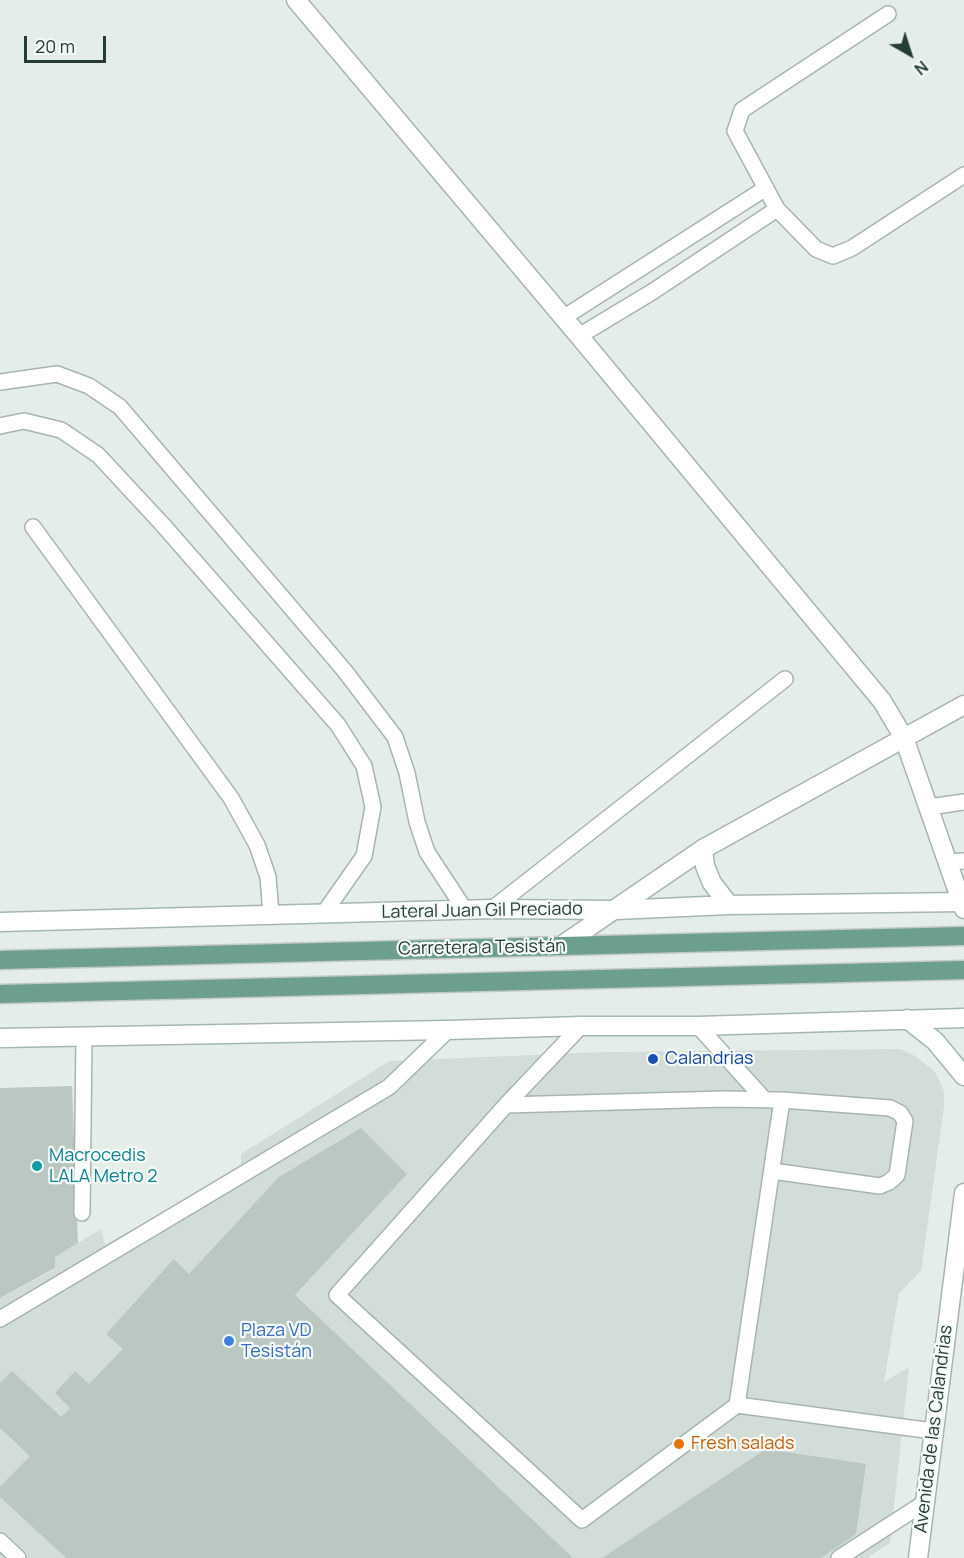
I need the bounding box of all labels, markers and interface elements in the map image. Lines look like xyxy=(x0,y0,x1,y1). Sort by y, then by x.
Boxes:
scale bar xyxy=(27,24,110,62)
north arrow xyxy=(880,24,940,84)
text: 20 m xyxy=(35,34,75,58)
text: N xyxy=(910,56,933,80)
street label: Lateral Juan Gil Preciado xyxy=(381,898,583,924)
street label: Carretera a Tesistán xyxy=(398,936,566,960)
place label: Calandrias xyxy=(665,1048,754,1070)
marker: Calandrias xyxy=(646,1052,660,1066)
place label: Macrocedis LALA Metro 2 xyxy=(49,1145,157,1188)
marker: Macrocedis LALA Metro 2 xyxy=(30,1159,44,1173)
place label: Plaza VD Tesistán xyxy=(241,1320,312,1362)
street label: Avenida de las Calandrias xyxy=(911,1324,957,1534)
marker: Plaza VD Tesistán xyxy=(222,1334,236,1348)
place label: Fresh salads xyxy=(691,1433,794,1455)
marker: Fresh salads xyxy=(672,1437,686,1451)

